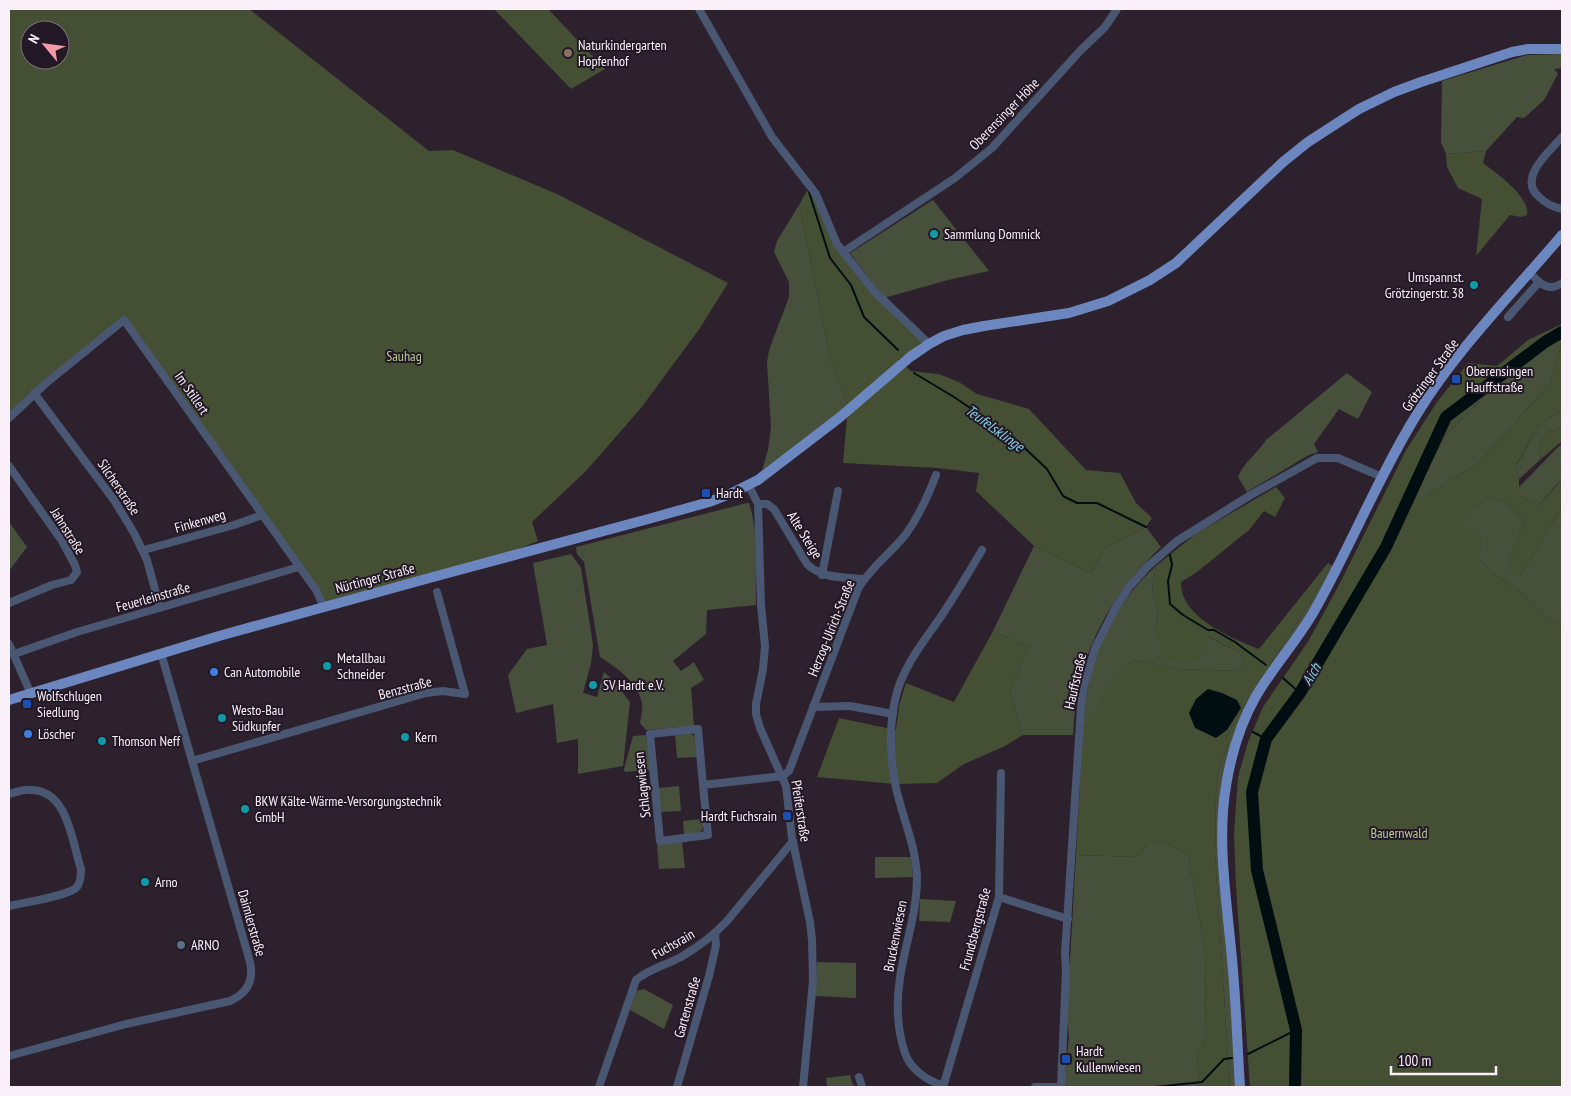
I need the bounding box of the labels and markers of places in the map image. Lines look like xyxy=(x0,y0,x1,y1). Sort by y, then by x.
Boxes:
place label: Naturkindergarten Hopfenhof xyxy=(578,36,667,70)
marker: Naturkindergarten Hopfenhof xyxy=(562,47,574,59)
place label: Sammlung Domnick xyxy=(944,225,1041,243)
marker: Sammlung Domnick xyxy=(928,228,940,240)
place label: Umspannst. Grötzingerstr. 38 xyxy=(1385,268,1464,302)
marker: Umspannst. Grötzingerstr. 38 xyxy=(1468,279,1480,291)
place label: Oberensingen Hauffstraße xyxy=(1466,362,1533,396)
marker: Oberensingen Hauffstraße xyxy=(1450,373,1462,385)
place label: Hardt xyxy=(716,484,743,502)
marker: Hardt xyxy=(700,487,712,499)
place label: Metallbau Schneider xyxy=(337,649,385,683)
marker: Metallbau Schneider xyxy=(321,660,333,672)
place label: Can Automobile xyxy=(224,663,301,681)
marker: Can Automobile xyxy=(208,666,220,678)
place label: SV Hardt e.V. xyxy=(603,676,664,694)
marker: SV Hardt e.V. xyxy=(587,679,599,691)
place label: Wolfschlugen Siedlung xyxy=(37,687,102,721)
marker: Wolfschlugen Siedlung xyxy=(21,698,33,710)
place label: Westo-Bau Südkupfer xyxy=(232,701,284,735)
marker: Westo-Bau Südkupfer xyxy=(216,712,228,724)
place label: Löscher xyxy=(38,725,75,743)
marker: Löscher xyxy=(22,728,34,740)
place label: Kern xyxy=(415,728,437,746)
marker: Kern xyxy=(399,731,411,743)
place label: Thomson Neff xyxy=(112,732,180,750)
marker: Thomson Neff xyxy=(96,735,108,747)
place label: BKW Kälte-Wärme-Versorgungstechnik GmbH xyxy=(255,792,442,826)
marker: BKW Kälte-Wärme-Versorgungstechnik GmbH xyxy=(239,803,251,815)
place label: Hardt Fuchsrain xyxy=(701,807,777,825)
marker: Hardt Fuchsrain xyxy=(781,810,793,822)
place label: Arno xyxy=(155,873,178,891)
marker: Arno xyxy=(139,876,151,888)
place label: ARNO xyxy=(191,936,220,954)
marker: ARNO xyxy=(175,939,187,951)
place label: Hardt Kullenwiesen xyxy=(1076,1042,1141,1076)
marker: Hardt Kullenwiesen xyxy=(1060,1053,1072,1065)

